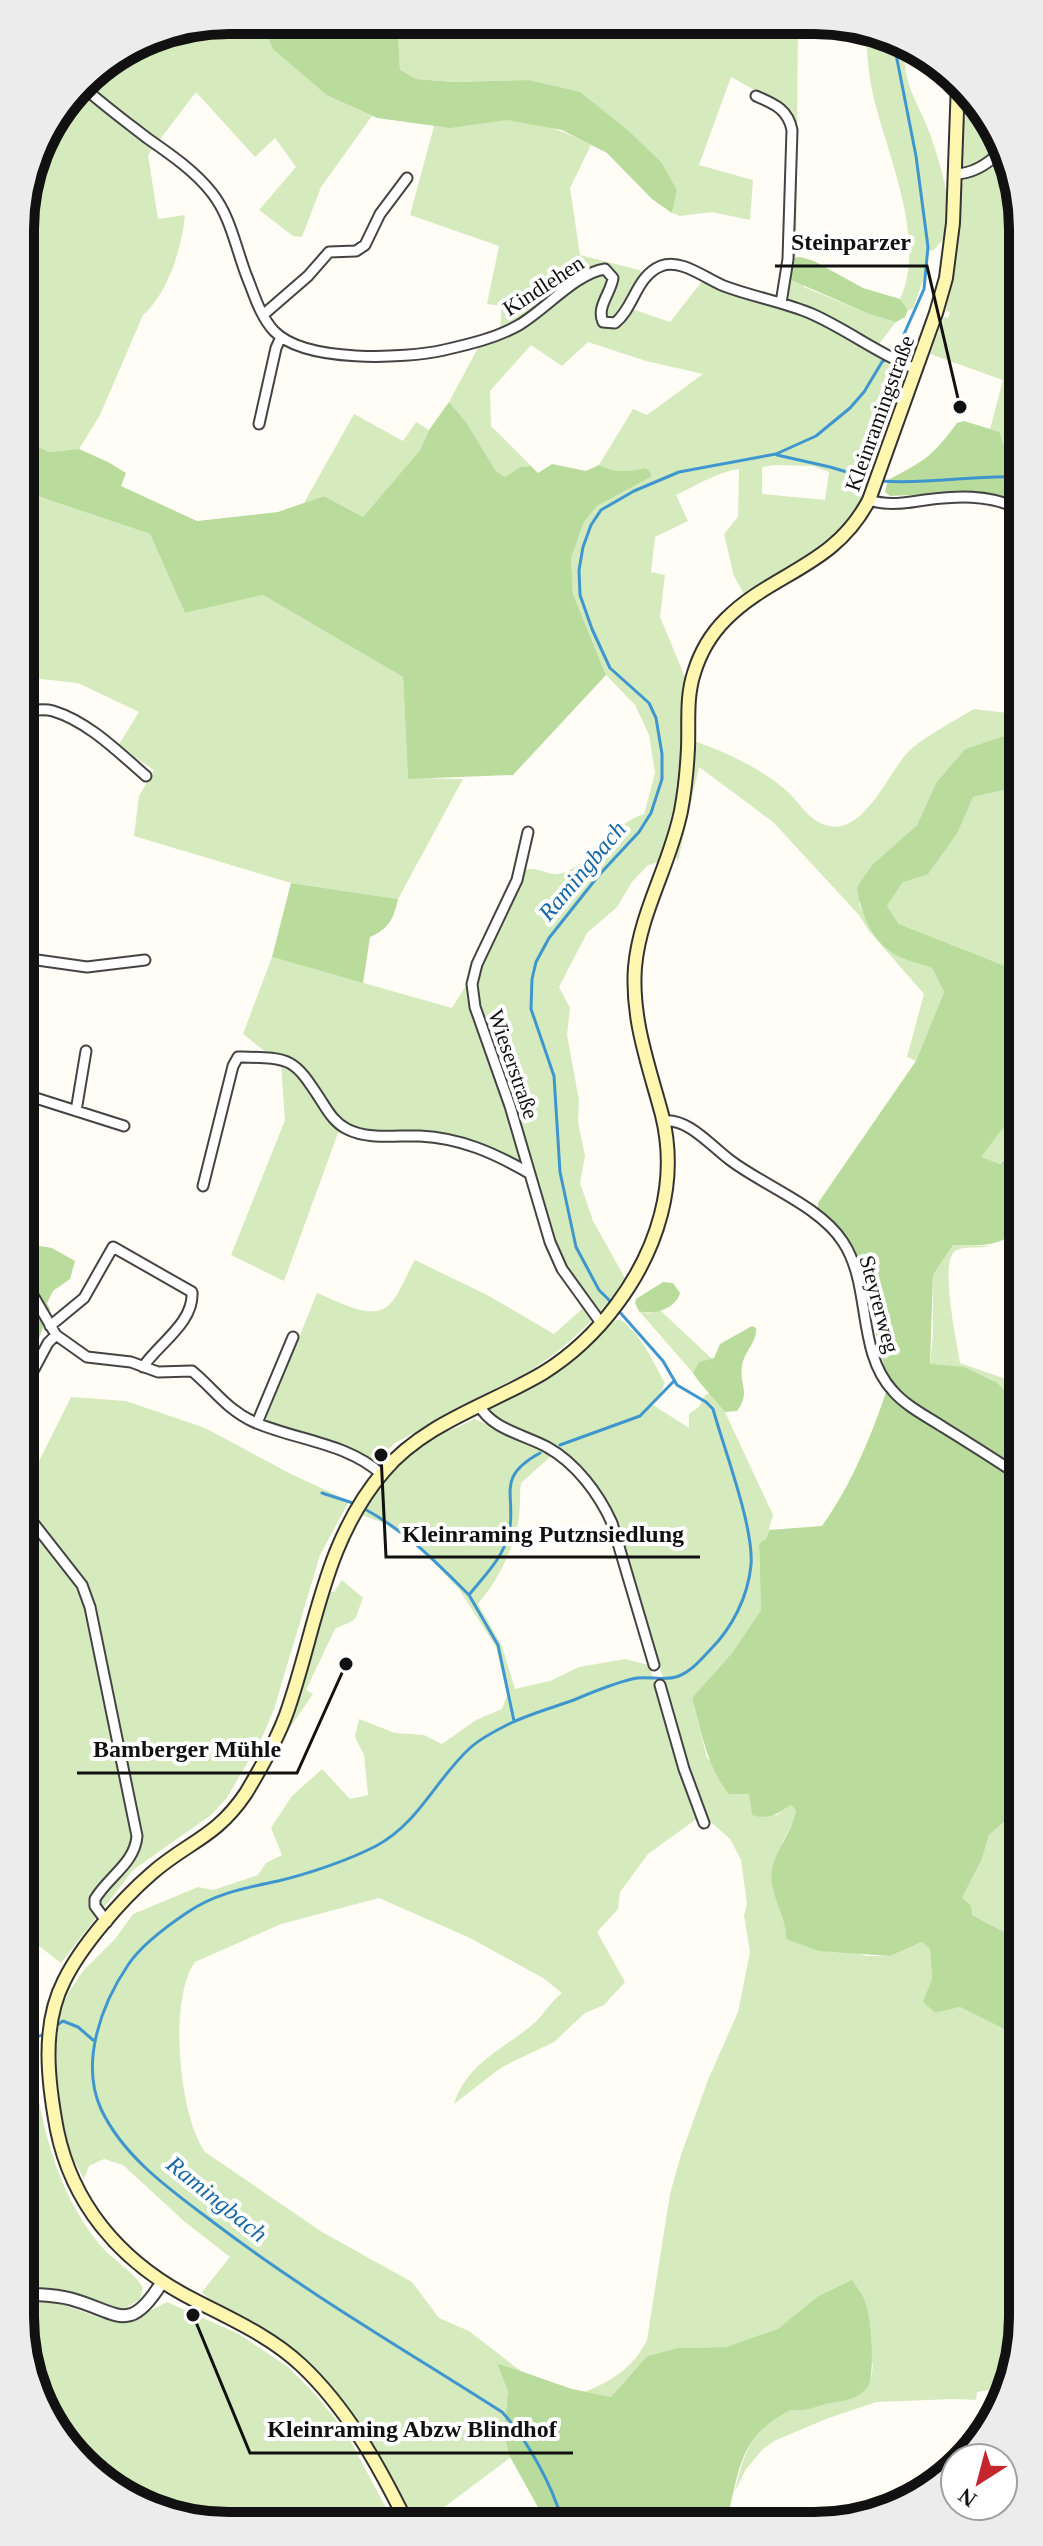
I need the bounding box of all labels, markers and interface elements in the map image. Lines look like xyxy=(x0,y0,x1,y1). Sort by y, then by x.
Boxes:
callout: Steinparzer xyxy=(775,218,927,266)
text: Steinparzer xyxy=(791,229,911,255)
street label: Kindlehen xyxy=(498,250,589,321)
street label: Kleinramingstraße xyxy=(840,332,919,494)
water label: Ramingbach xyxy=(532,816,631,927)
street label: Wieserstraße xyxy=(483,1006,544,1122)
street label: Steyrerweg xyxy=(854,1253,905,1356)
callout: Kleinraming Putznsiedlung xyxy=(386,1509,700,1557)
text: Kleinraming Putznsiedlung xyxy=(402,1521,684,1547)
callout: Bamberger Mühle xyxy=(77,1725,297,1773)
text: Bamberger Mühle xyxy=(93,1736,281,1762)
water label: Ramingbach xyxy=(161,2150,272,2247)
callout: Kleinraming Abzw Blindhof xyxy=(250,2405,573,2453)
text: Kleinraming Abzw Blindhof xyxy=(267,2416,558,2442)
north arrow xyxy=(939,2442,1019,2522)
text: N xyxy=(954,2483,981,2513)

